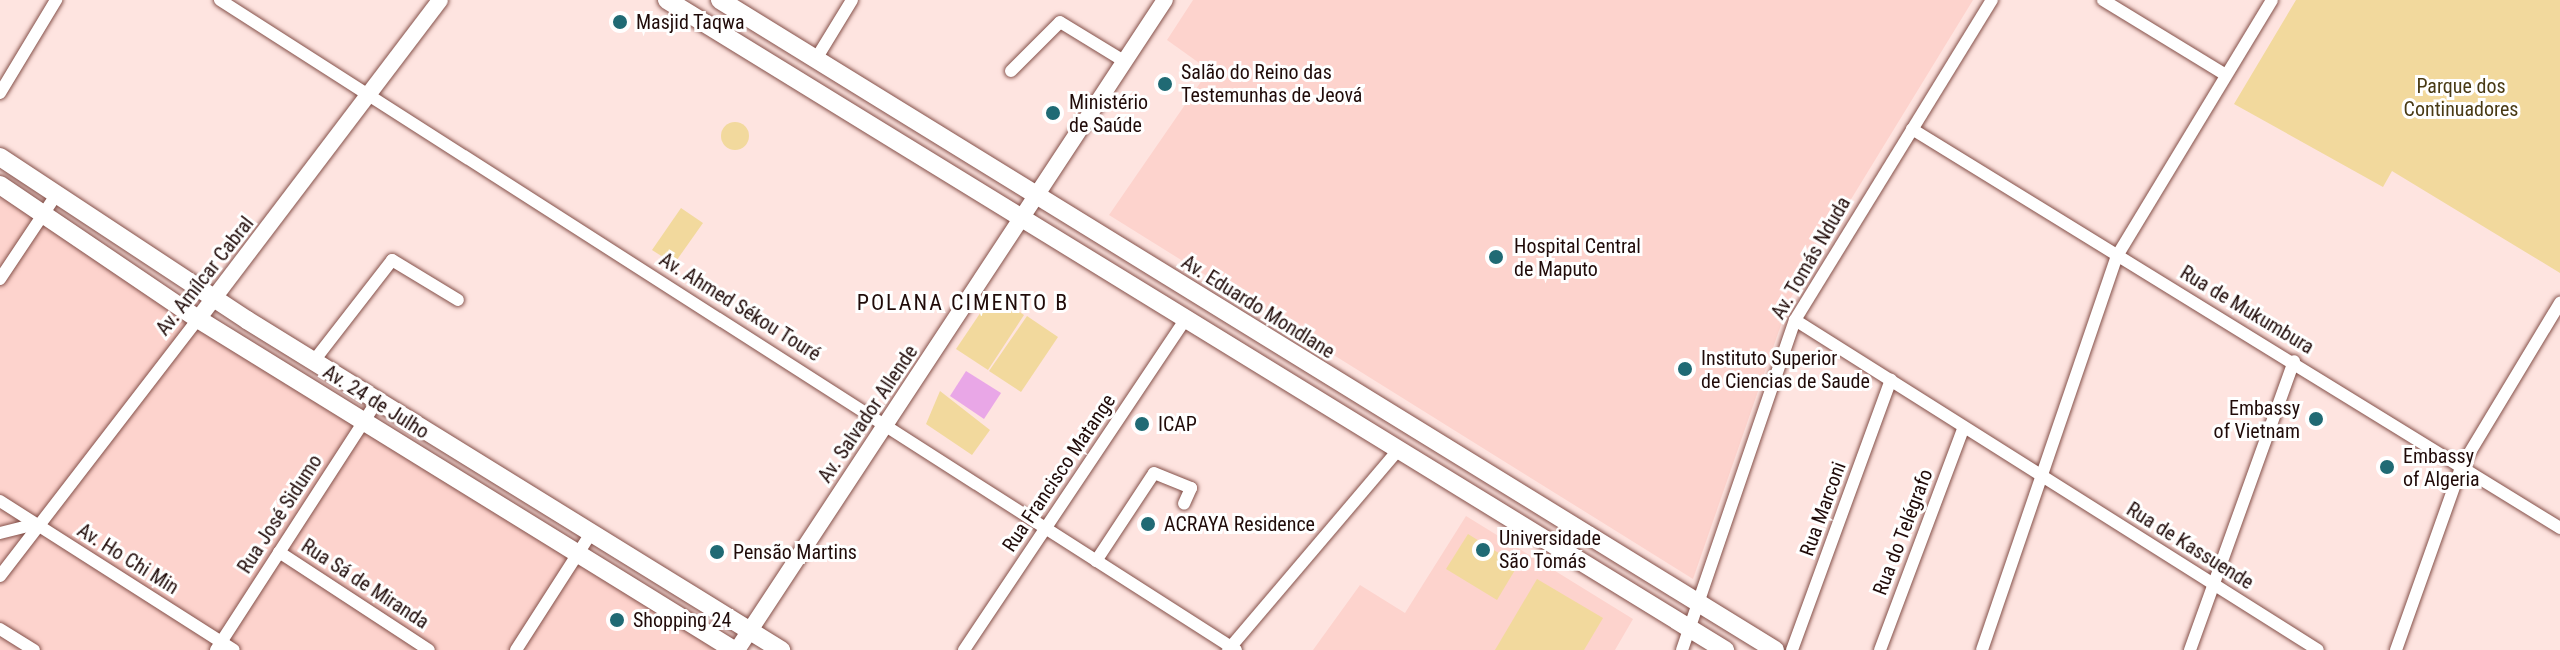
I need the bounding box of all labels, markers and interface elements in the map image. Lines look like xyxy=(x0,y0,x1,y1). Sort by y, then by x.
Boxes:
place label: Masjid Taqwa xyxy=(636,10,745,34)
marker: Masjid Taqwa xyxy=(611,13,629,31)
place label: Salão do Reino das Testemunhas de Jeová xyxy=(1181,60,1362,107)
marker: Salão do Reino das Testemunhas de Jeová xyxy=(1156,75,1174,93)
park label: Parque dos Continuadores xyxy=(2404,75,2518,122)
place label: Ministério de Saúde xyxy=(1069,90,1148,137)
marker: Ministério de Saúde xyxy=(1044,104,1062,122)
street label: Av. Tomás Nduda xyxy=(1766,192,1856,324)
street label: Av. Amílcar Cabral xyxy=(151,212,259,340)
place label: Hospital Central de Maputo xyxy=(1514,234,1641,281)
marker: Hospital Central de Maputo xyxy=(1485,246,1507,268)
street label: Av. Ahmed Sékou Touré xyxy=(655,248,825,366)
street label: Av. Eduardo Mondlane xyxy=(1177,250,1339,364)
street label: Rua de Mukumbura xyxy=(2176,261,2318,359)
district label: POLANA CIMENTO B xyxy=(857,290,1069,316)
street label: Av. Salvador Allende xyxy=(813,341,923,487)
place label: Instituto Superior de Ciencias de Saude xyxy=(1701,346,1870,393)
street label: Av. 24 de Julho xyxy=(319,360,433,444)
marker: Instituto Superior de Ciencias de Saude xyxy=(1676,360,1694,378)
street label: Rua Francisco Matange xyxy=(997,390,1121,556)
place label: Embassy of Vietnam xyxy=(2214,396,2300,443)
marker: Embassy of Vietnam xyxy=(2307,410,2325,428)
place label: ICAP xyxy=(1158,412,1197,436)
marker: ICAP xyxy=(1133,415,1151,433)
place label: Embassy of Algeria xyxy=(2403,444,2480,491)
street label: Rua José Sidumo xyxy=(233,450,327,578)
marker: Embassy of Algeria xyxy=(2378,458,2396,476)
street label: Rua Marconi xyxy=(1795,459,1851,559)
street label: Rua do Telégrafo xyxy=(1868,465,1938,599)
street label: Rua de Kassuende xyxy=(2122,497,2258,595)
place label: ACRAYA Residence xyxy=(1164,512,1315,536)
marker: ACRAYA Residence xyxy=(1139,515,1157,533)
street label: Av. Ho Chi Min xyxy=(73,518,183,600)
place label: Universidade São Tomás xyxy=(1499,526,1601,573)
street label: Rua Sá de Miranda xyxy=(297,534,433,634)
place label: Pensão Martins xyxy=(733,540,857,564)
marker: Universidade São Tomás xyxy=(1474,541,1492,559)
marker: Pensão Martins xyxy=(708,543,726,561)
place label: Shopping 24 xyxy=(633,608,731,632)
marker: Shopping 24 xyxy=(608,611,626,629)

